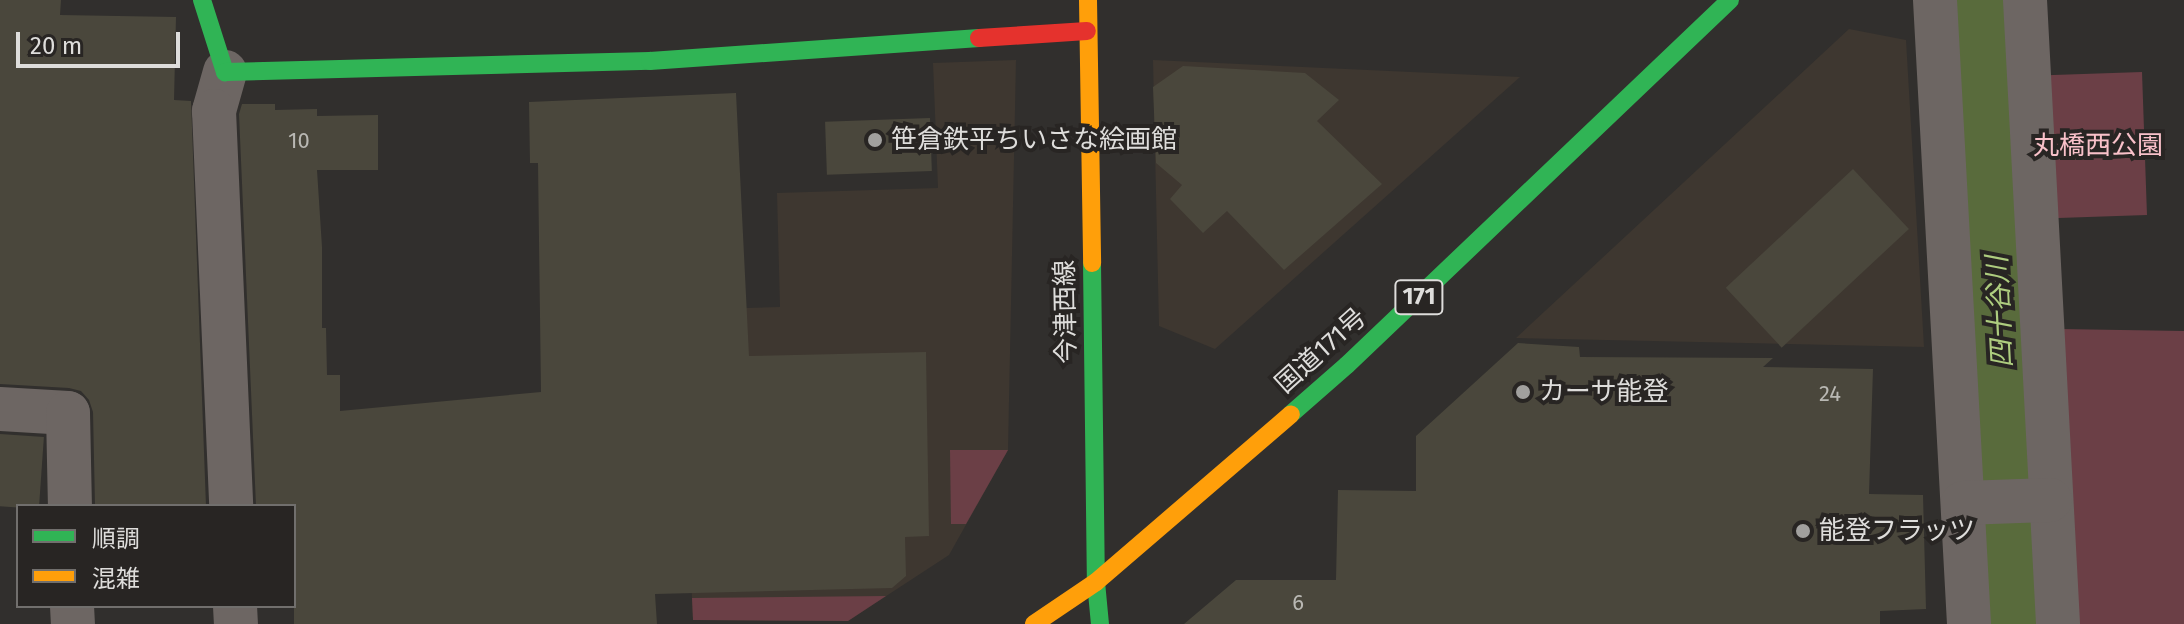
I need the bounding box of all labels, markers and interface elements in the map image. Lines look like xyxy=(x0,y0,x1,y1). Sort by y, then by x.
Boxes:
scale bar xyxy=(20,16,184,66)
text: 20 m xyxy=(30,32,82,60)
place label: 笹倉鉄平ちいさな絵画館 xyxy=(891,124,1177,156)
house number: 10 xyxy=(288,128,310,154)
park label: 丸橋西公園 xyxy=(2033,130,2163,162)
marker: 笹倉鉄平ちいさな絵画館 xyxy=(866,131,884,149)
water label: 四十谷川 xyxy=(1980,255,2020,369)
street label: 今津西線 xyxy=(1049,260,1083,364)
road number: 171 xyxy=(1393,277,1445,317)
street label: 国道171号 xyxy=(1269,302,1373,400)
place label: カーサ能登 xyxy=(1539,376,1669,408)
house number: 24 xyxy=(1819,381,1841,407)
marker: カーサ能登 xyxy=(1514,383,1532,401)
legend xyxy=(16,504,296,608)
place label: 能登フラッツ xyxy=(1819,515,1975,547)
marker: 能登フラッツ xyxy=(1794,522,1812,540)
text: 順調 xyxy=(92,525,140,553)
text: 混雑 xyxy=(92,565,140,593)
house number: 6 xyxy=(1292,590,1304,616)

